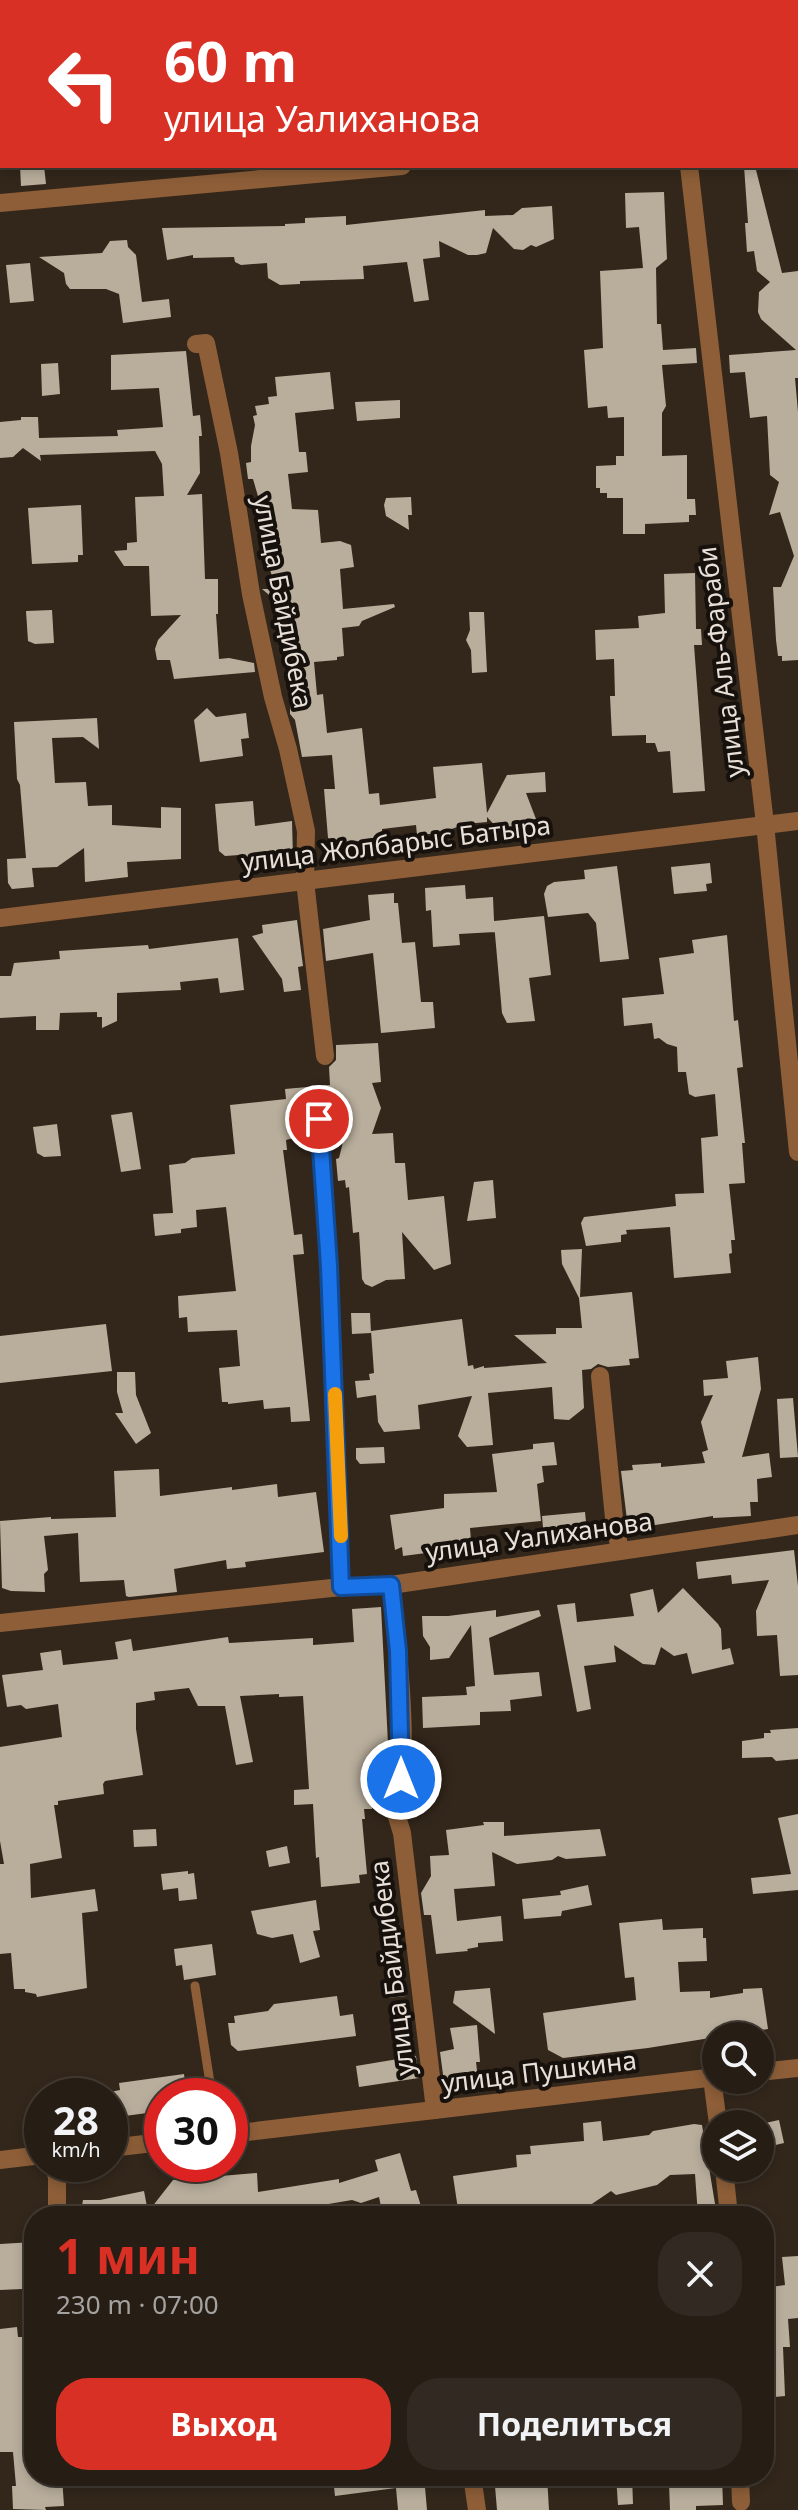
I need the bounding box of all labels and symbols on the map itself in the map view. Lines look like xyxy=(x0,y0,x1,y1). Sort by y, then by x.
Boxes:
street label: улица Байдибека xyxy=(246,492,322,712)
street label: улица Аль-Фараби xyxy=(688,545,752,780)
street label: улица Жолбарыс Батыра xyxy=(239,806,553,880)
pin xyxy=(285,1085,353,1153)
street label: улица Уалиханова xyxy=(423,1502,655,1570)
position arrow xyxy=(359,1737,443,1821)
street label: улица Байдибека xyxy=(360,1858,422,2078)
street label: улица Пушкина xyxy=(439,2041,639,2101)
speed limit sign: 30 xyxy=(144,2078,248,2182)

